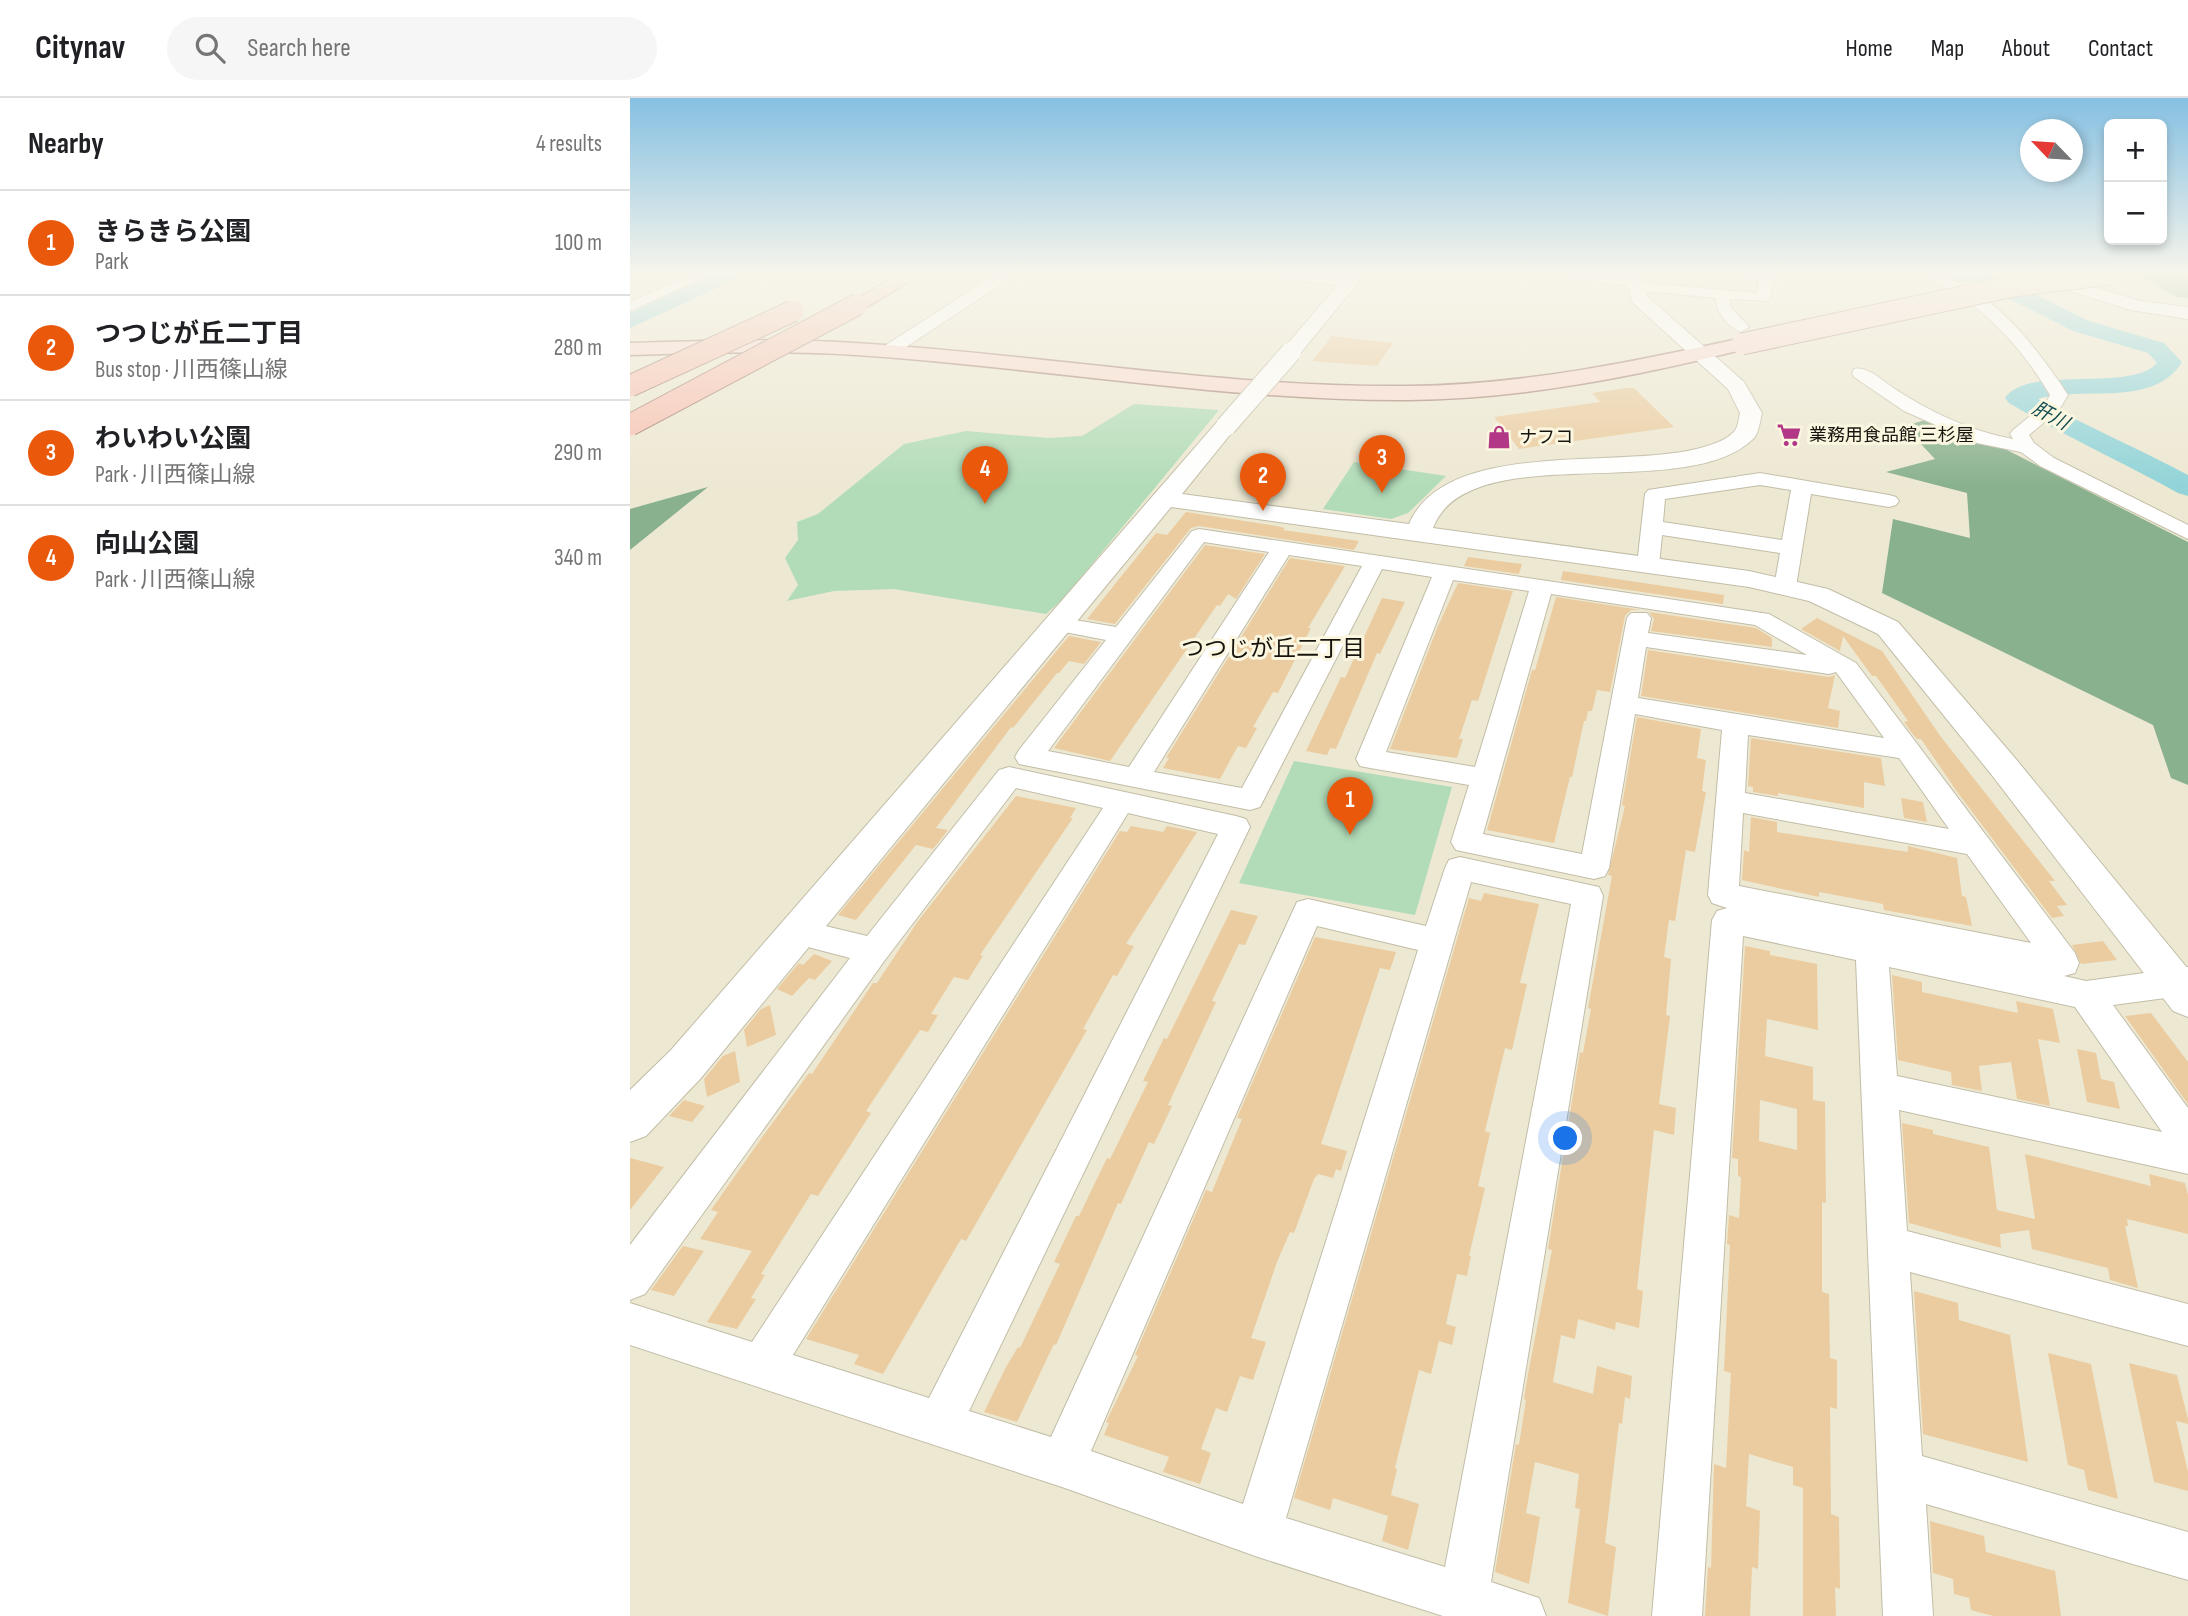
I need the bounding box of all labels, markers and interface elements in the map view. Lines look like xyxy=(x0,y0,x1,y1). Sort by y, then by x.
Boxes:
search box xyxy=(167,17,657,80)
text: Citynav xyxy=(35,28,125,68)
icon: search xyxy=(191,29,229,67)
text: Search here xyxy=(247,33,351,64)
text: Home xyxy=(1845,34,1893,63)
text: Map xyxy=(1931,34,1964,63)
text: About xyxy=(2002,34,2050,63)
text: Contact xyxy=(2088,34,2153,63)
north arrow xyxy=(2020,119,2083,182)
map controls xyxy=(2104,119,2167,245)
button: + xyxy=(2104,119,2167,182)
text: Nearby xyxy=(28,126,104,162)
text: 4 results xyxy=(536,130,602,158)
button: − xyxy=(2104,182,2167,245)
text: きらきら公園 xyxy=(95,217,251,248)
text: 1 xyxy=(46,229,56,257)
text: 100 m xyxy=(555,229,602,257)
text: Park xyxy=(95,248,129,276)
text: つつじが丘二丁目 xyxy=(95,319,303,350)
text: 2 xyxy=(46,334,56,362)
text: 280 m xyxy=(554,334,602,362)
text: Bus stop · 川西篠山線 xyxy=(95,356,288,384)
water label: 肝川 xyxy=(2028,397,2074,436)
supermarket icon: 業務用食品館 三杉屋 xyxy=(1775,421,1803,449)
shop icon: ナフコ xyxy=(1485,423,1513,451)
text: わいわい公園 xyxy=(95,424,251,455)
place label: 業務用食品館 三杉屋 xyxy=(1809,425,1974,446)
place label: ナフコ xyxy=(1519,427,1573,448)
pin: 3 xyxy=(1359,435,1405,493)
text: 3 xyxy=(46,439,56,467)
text: 290 m xyxy=(554,439,602,467)
pin: 4 xyxy=(962,446,1008,504)
pin: 2 xyxy=(1240,453,1286,511)
text: Park · 川西篠山線 xyxy=(95,461,256,489)
text: 向山公園 xyxy=(95,529,199,560)
text: 4 xyxy=(46,544,56,572)
text: 340 m xyxy=(554,544,602,572)
text: Park · 川西篠山線 xyxy=(95,566,256,594)
district label: つつじが丘二丁目 xyxy=(1181,635,1365,663)
pin: 1 xyxy=(1327,777,1373,835)
your location xyxy=(1548,1121,1582,1155)

